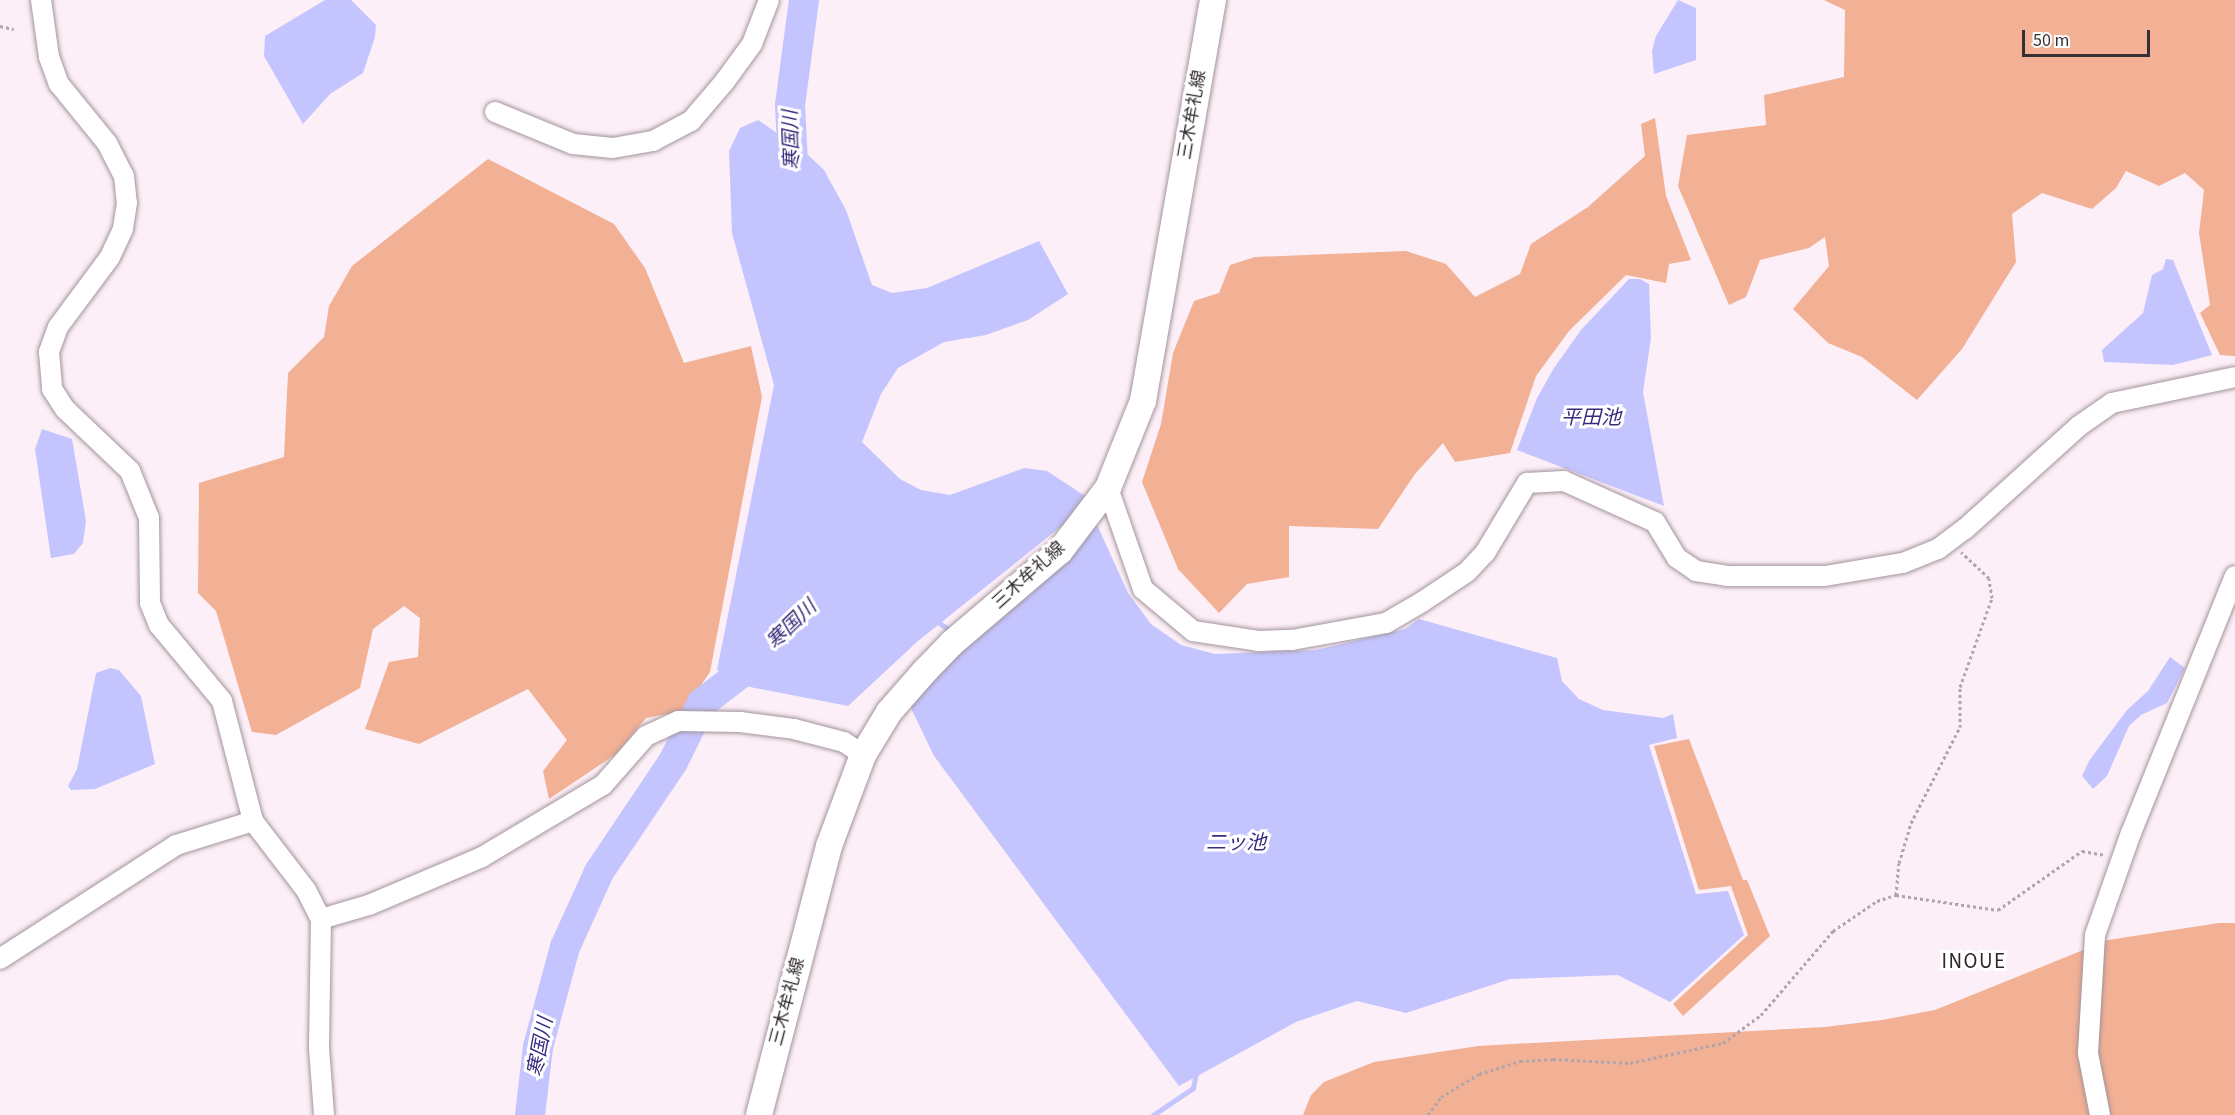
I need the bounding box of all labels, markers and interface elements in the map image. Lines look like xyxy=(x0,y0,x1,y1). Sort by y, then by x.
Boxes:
scale bar xyxy=(2025,18,2152,56)
text: 50 m xyxy=(2033,28,2069,53)
street label: 三木牟礼線 xyxy=(1175,69,1211,161)
water label: 寒国川 xyxy=(779,110,805,170)
water label: 平田池 xyxy=(1561,406,1621,430)
street label: 三木牟礼線 xyxy=(988,538,1070,614)
water label: 寒国川 xyxy=(762,596,822,654)
water label: 二ッ池 xyxy=(1206,831,1266,855)
district label: INOUE xyxy=(1941,948,2007,974)
street label: 三木牟礼線 xyxy=(766,956,810,1048)
water label: 寒国川 xyxy=(523,1015,559,1079)

